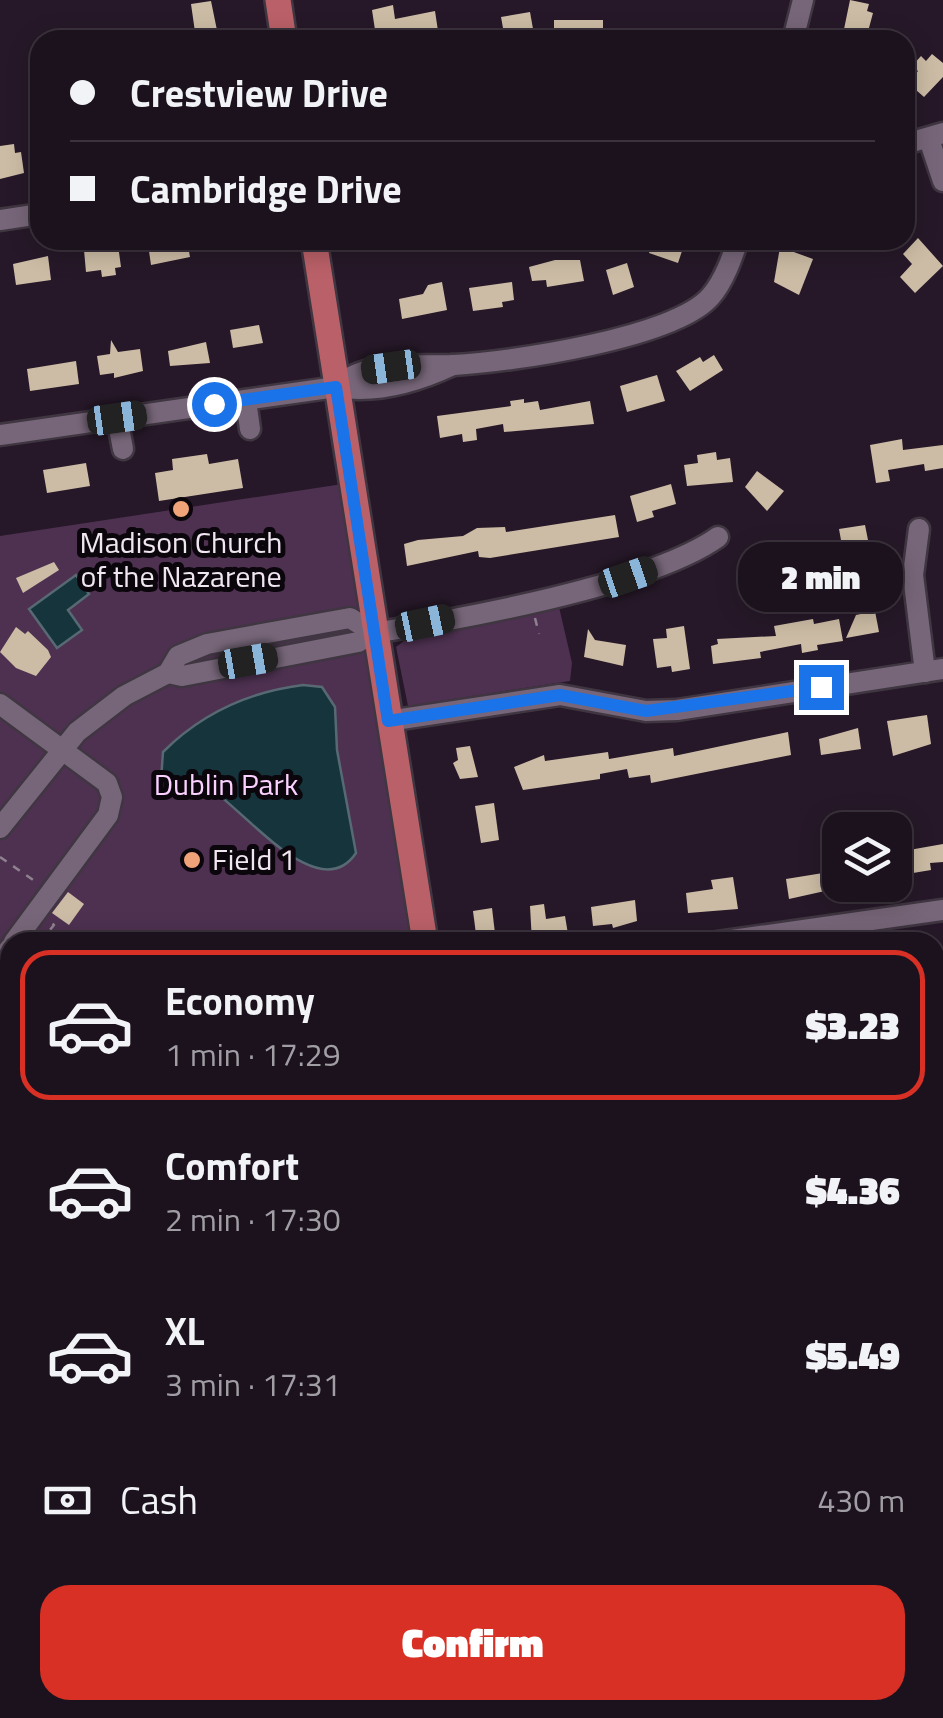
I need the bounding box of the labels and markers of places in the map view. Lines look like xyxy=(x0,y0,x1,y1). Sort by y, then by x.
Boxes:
marker: Madison Church of the Nazarene xyxy=(170,498,192,520)
place label: Madison Church of the Nazarene xyxy=(80,519,282,599)
place label: Field 1 xyxy=(212,836,296,882)
marker: Field 1 xyxy=(181,849,203,871)

